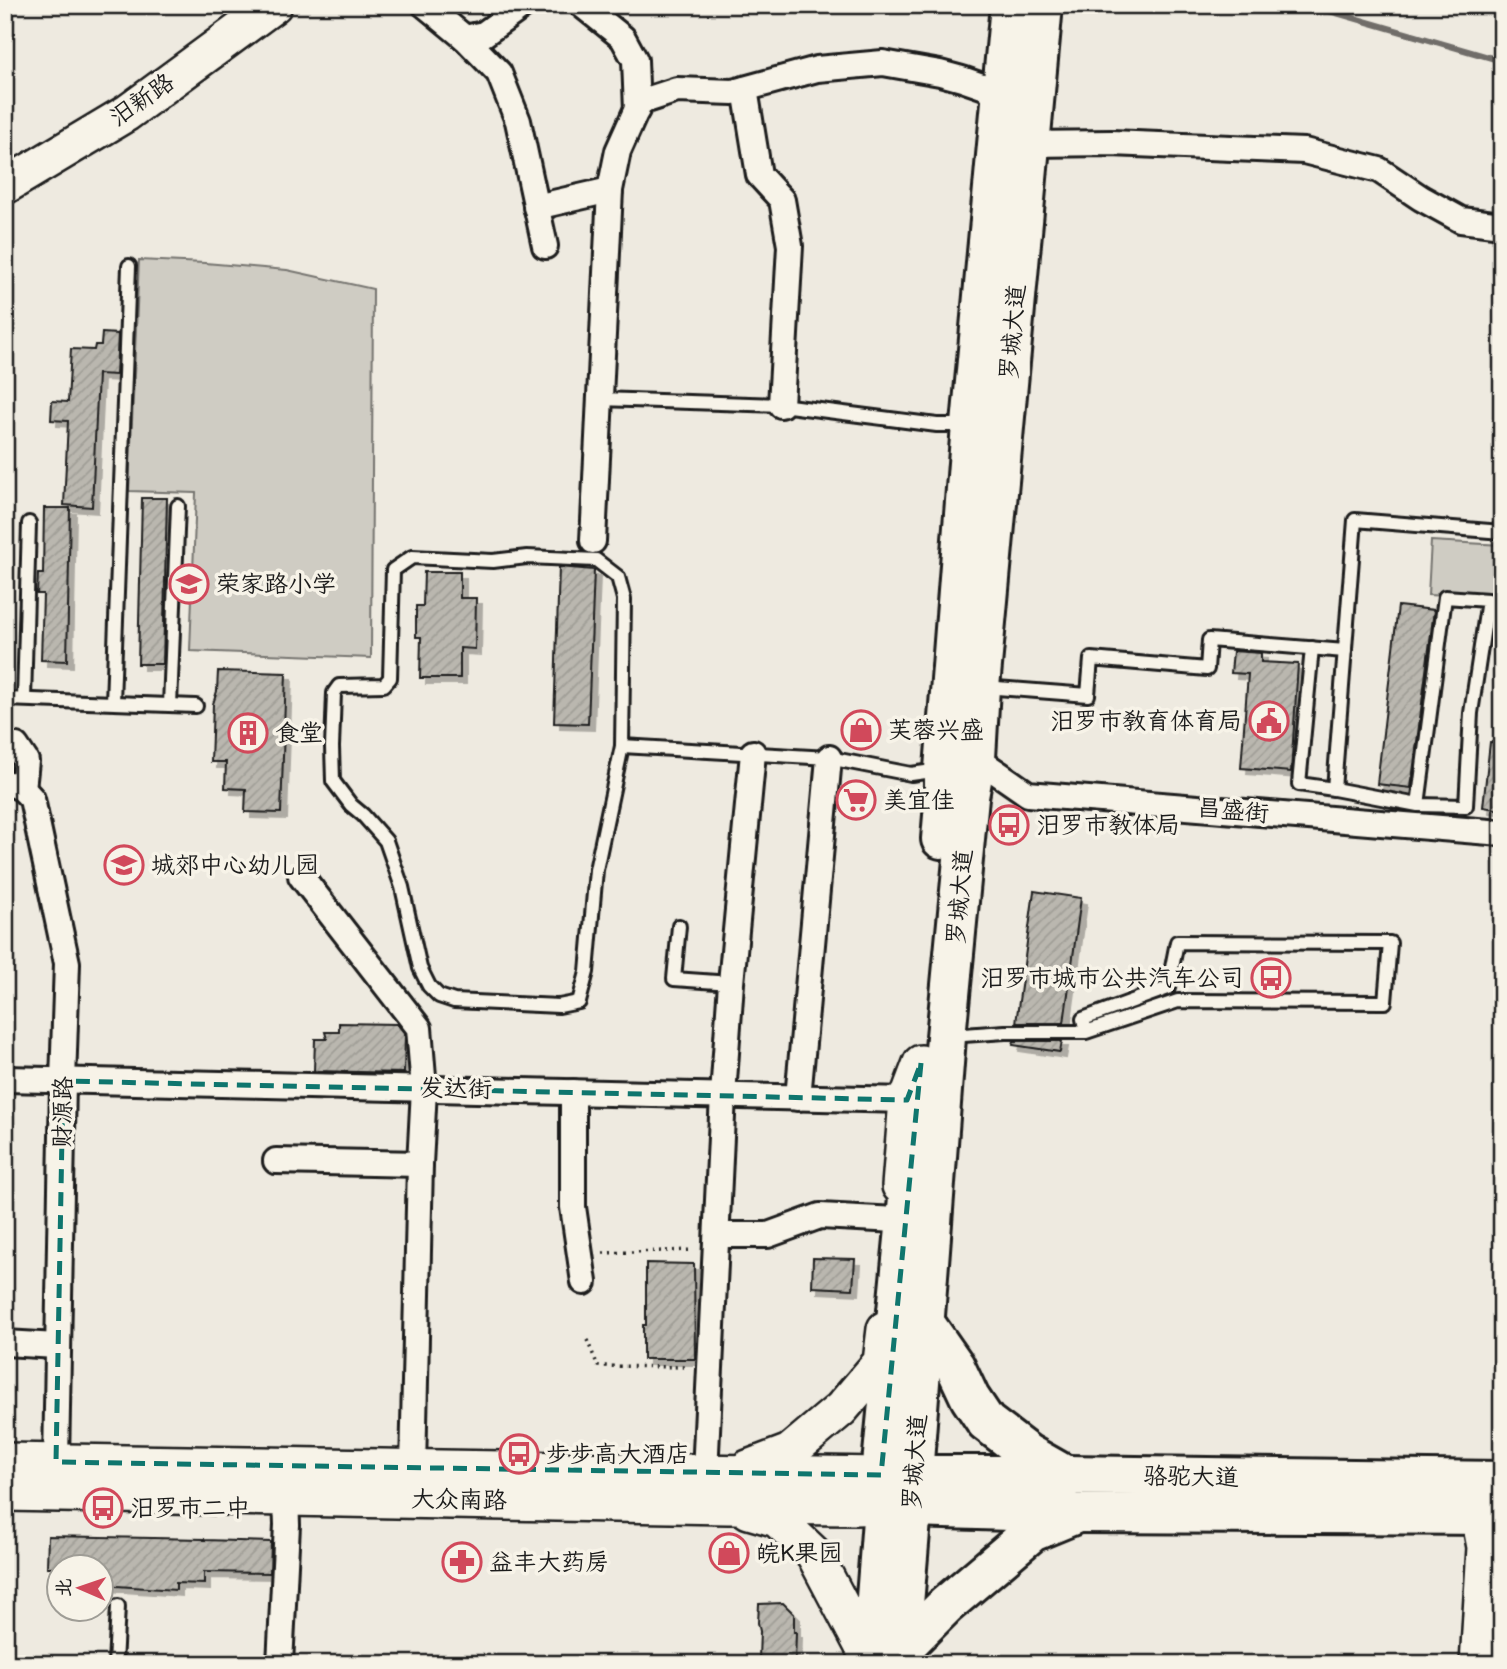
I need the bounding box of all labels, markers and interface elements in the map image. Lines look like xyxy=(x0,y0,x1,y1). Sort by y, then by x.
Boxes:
street label: 汨新路 xyxy=(104,67,180,133)
street label: 罗城大道 xyxy=(994,283,1032,381)
school or university icon: 荣家路小学 xyxy=(168,563,210,605)
place label: 荣家路小学 xyxy=(216,570,336,599)
public building icon: 汨罗市教育体育局 xyxy=(1248,700,1290,742)
place label: 汨罗市教育体育局 xyxy=(1050,707,1242,736)
shop icon: 芙蓉兴盛 xyxy=(840,709,882,751)
building icon: 食堂 xyxy=(227,712,269,754)
place label: 芙蓉兴盛 xyxy=(888,716,984,745)
place label: 食堂 xyxy=(275,719,323,748)
supermarket icon: 美宜佳 xyxy=(835,779,877,821)
place label: 美宜佳 xyxy=(883,786,955,815)
street label: 昌盛街 xyxy=(1196,793,1270,829)
bus stop icon: 汨罗市教体局 xyxy=(988,804,1030,846)
place label: 汨罗市教体局 xyxy=(1036,811,1180,840)
school or university icon: 城郊中心幼儿园 xyxy=(103,844,145,886)
street label: 罗城大道 xyxy=(941,848,979,946)
place label: 城郊中心幼儿园 xyxy=(151,851,319,880)
bus stop icon: 汨罗市城市公共汽车公司 xyxy=(1250,957,1292,999)
place label: 汨罗市城市公共汽车公司 xyxy=(980,964,1244,993)
street label: 发达街 xyxy=(420,1074,492,1104)
street label: 财源路 xyxy=(48,1076,78,1148)
street label: 罗城大道 xyxy=(897,1413,933,1511)
bus stop icon: 步步高大酒店 xyxy=(498,1433,540,1475)
place label: 步步高大酒店 xyxy=(546,1440,690,1469)
street label: 骆驼大道 xyxy=(1143,1462,1239,1492)
street label: 大众南路 xyxy=(411,1485,507,1515)
bus stop icon: 汨罗市二中 xyxy=(82,1487,124,1529)
place label: 汨罗市二中 xyxy=(130,1494,250,1523)
shop icon: 皖K果园 xyxy=(708,1532,750,1574)
place label: 皖K果园 xyxy=(756,1539,842,1568)
pharmacy icon: 益丰大药房 xyxy=(441,1541,483,1583)
place label: 益丰大药房 xyxy=(489,1548,609,1577)
north arrow xyxy=(46,1554,116,1624)
text: 北 xyxy=(52,1578,76,1597)

